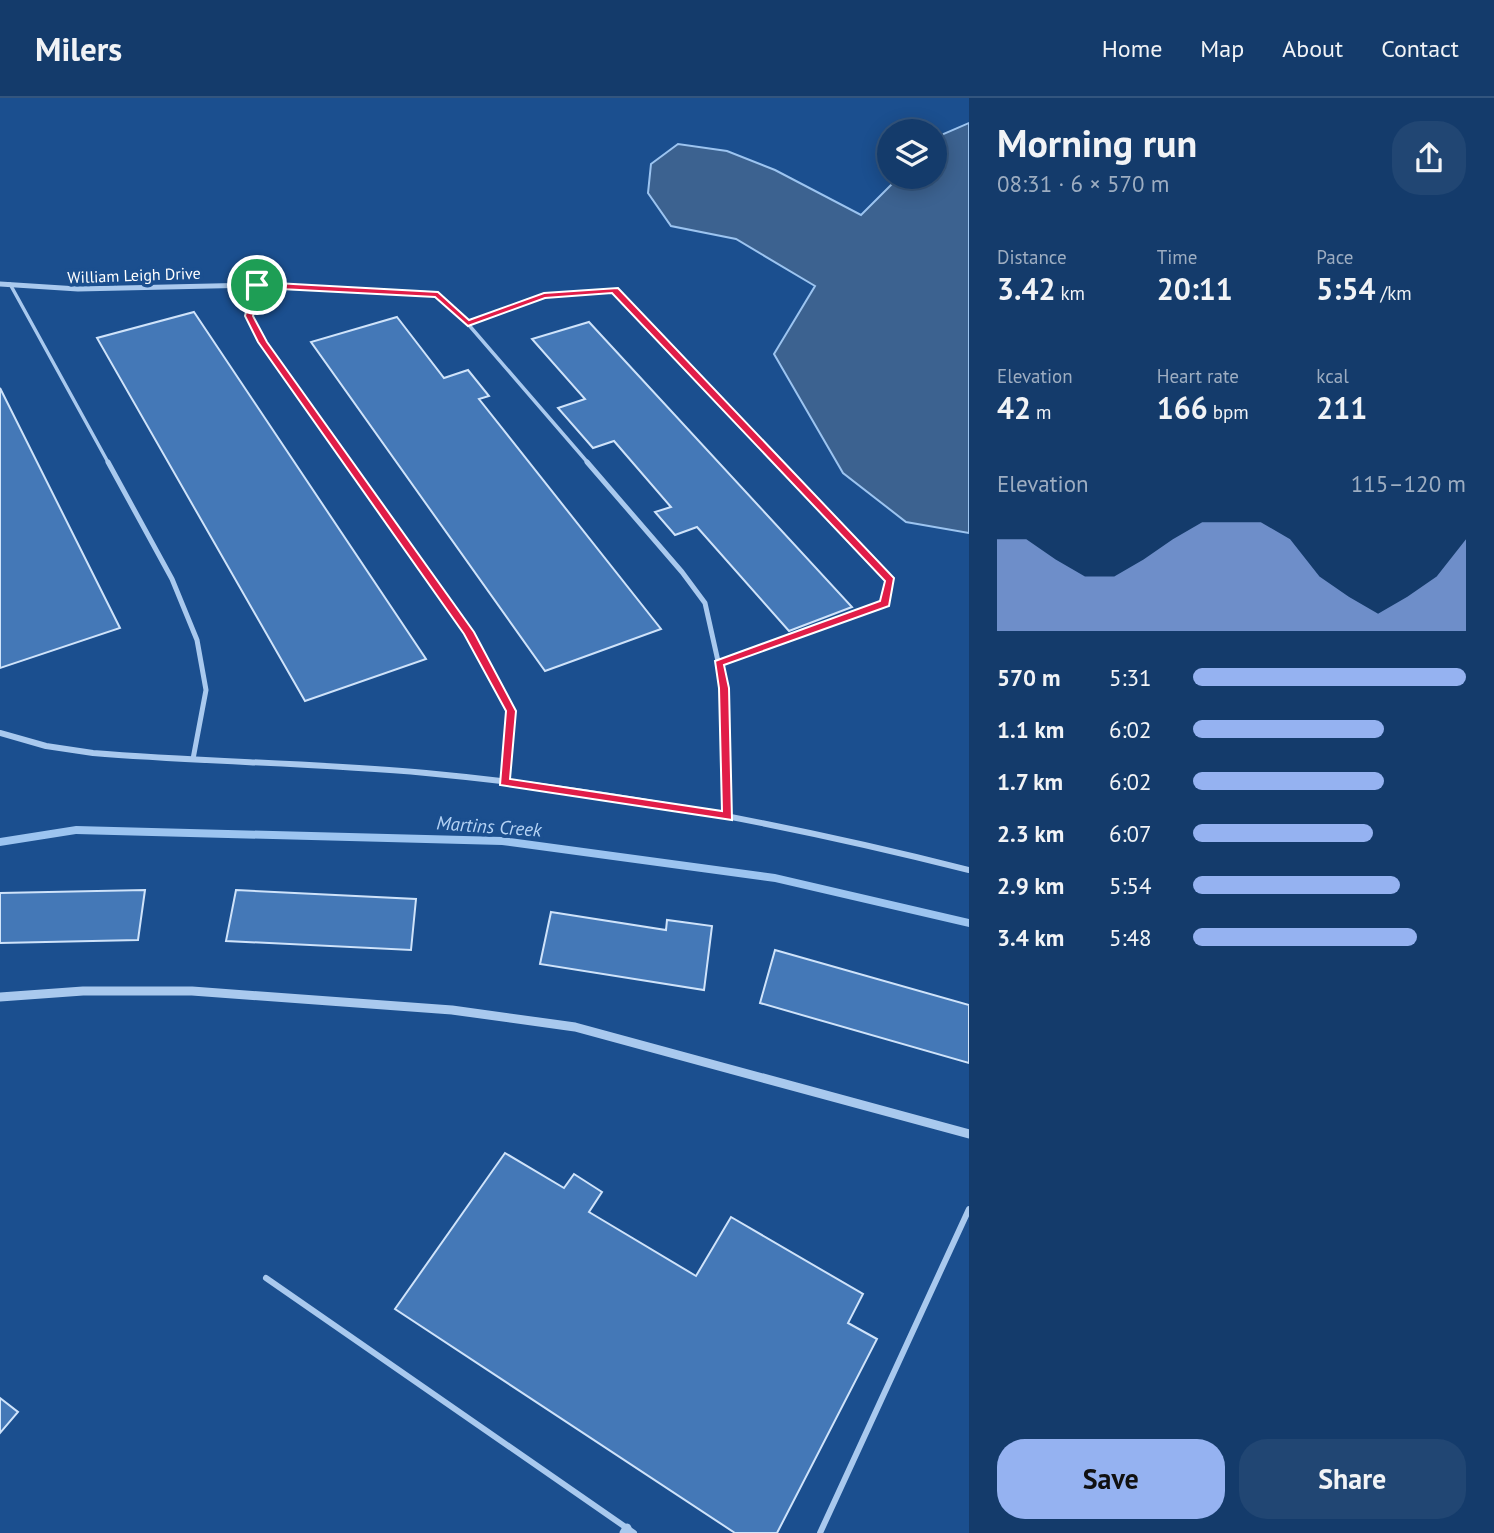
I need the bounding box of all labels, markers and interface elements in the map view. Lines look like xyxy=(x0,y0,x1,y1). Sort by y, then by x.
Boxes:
text: Milers xyxy=(35,27,122,70)
text: Home xyxy=(1102,33,1162,64)
text: Map xyxy=(1200,33,1244,64)
text: About xyxy=(1282,33,1343,64)
text: Contact xyxy=(1381,33,1459,64)
text: Morning run xyxy=(997,118,1197,167)
map controls xyxy=(877,119,947,189)
button: layers xyxy=(877,119,947,189)
button: share xyxy=(1392,121,1466,195)
text: 08:31 · 6 × 570 m xyxy=(997,169,1169,198)
text: Distance xyxy=(997,245,1067,269)
text: Time xyxy=(1157,245,1197,269)
text: Pace xyxy=(1316,245,1354,269)
pin xyxy=(227,255,287,315)
street label: William Leigh Drive xyxy=(67,263,201,287)
icon: arrive xyxy=(238,266,276,304)
text: 3.42 xyxy=(997,269,1055,308)
text: 20:11 xyxy=(1157,269,1233,308)
text: 5:54 xyxy=(1316,269,1375,308)
text: km xyxy=(1055,281,1085,305)
text: /km xyxy=(1375,281,1412,305)
text: Elevation xyxy=(997,364,1073,388)
text: Heart rate xyxy=(1157,364,1239,388)
text: kcal xyxy=(1316,364,1349,388)
text: 42 xyxy=(997,388,1031,427)
text: 166 xyxy=(1157,388,1208,427)
text: 211 xyxy=(1316,388,1367,427)
text: m xyxy=(1031,400,1052,424)
text: bpm xyxy=(1208,400,1249,424)
text: Elevation xyxy=(997,469,1089,498)
text: 115–120 m xyxy=(1351,469,1466,498)
text: 570 m xyxy=(997,663,1060,692)
text: 5:31 xyxy=(1109,663,1152,692)
text: 1.1 km xyxy=(997,715,1064,744)
text: 6:02 xyxy=(1109,715,1152,744)
text: 1.7 km xyxy=(997,767,1063,796)
text: 6:02 xyxy=(1109,767,1152,796)
water label: Martins Creek xyxy=(436,810,544,842)
text: 2.3 km xyxy=(997,819,1064,848)
text: 6:07 xyxy=(1109,819,1152,848)
text: 2.9 km xyxy=(997,871,1064,900)
text: 5:54 xyxy=(1109,871,1152,900)
text: 3.4 km xyxy=(997,923,1064,952)
text: 5:48 xyxy=(1109,923,1152,952)
button: Save xyxy=(997,1439,1225,1519)
button: Share xyxy=(1239,1439,1466,1519)

